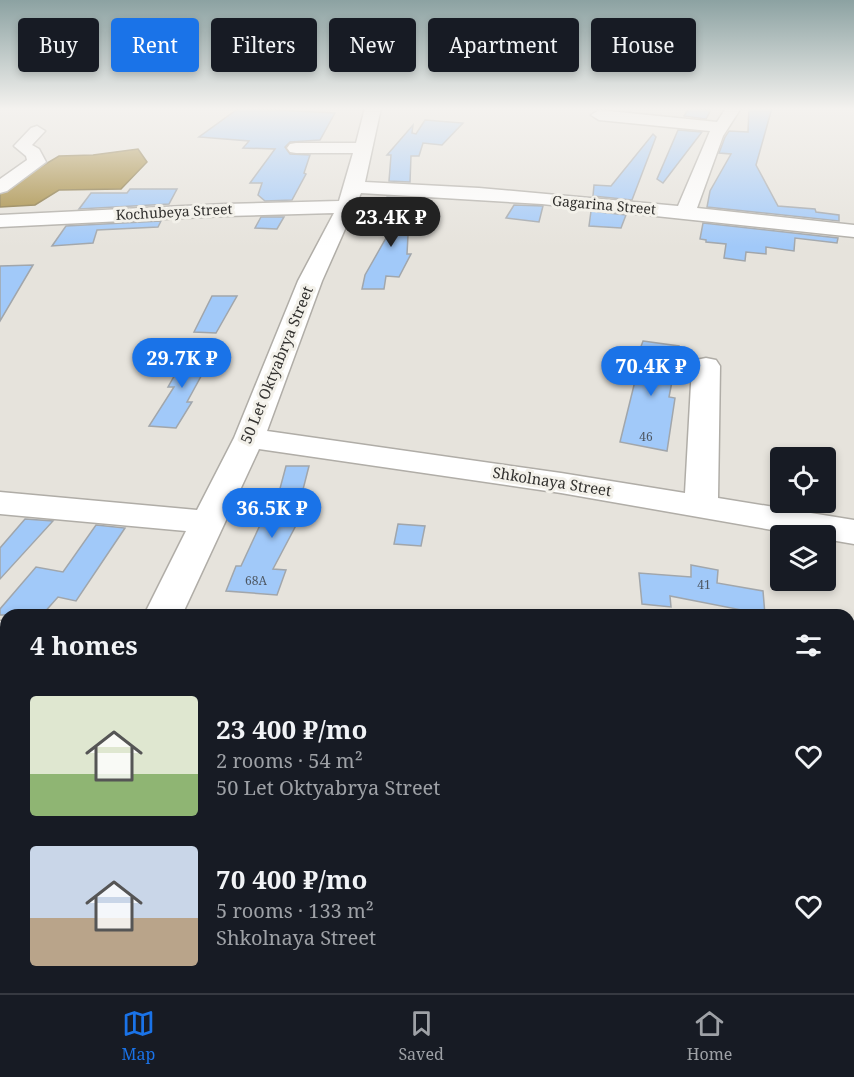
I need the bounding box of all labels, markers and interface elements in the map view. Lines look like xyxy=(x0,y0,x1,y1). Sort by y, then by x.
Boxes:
chip: Buy xyxy=(18,18,99,72)
chip: Rent xyxy=(111,18,199,72)
chip: Filters xyxy=(211,18,317,72)
chip: New xyxy=(329,18,416,72)
chip: Apartment xyxy=(428,18,579,72)
chip: House xyxy=(591,18,696,72)
street label: Gagarina Street xyxy=(551,191,657,219)
pin: 23.4K ₽ xyxy=(336,197,446,248)
street label: Kochubeya Street xyxy=(115,199,233,224)
text: 23.4K ₽ xyxy=(355,203,427,230)
street label: 50 Let Oktyabrya Street xyxy=(235,283,317,446)
pin: 29.7K ₽ xyxy=(127,338,237,389)
text: 29.7K ₽ xyxy=(146,344,218,371)
pin: 70.4K ₽ xyxy=(596,346,706,397)
text: 70.4K ₽ xyxy=(615,352,687,379)
house number: 46 xyxy=(639,428,653,445)
map controls xyxy=(770,447,836,591)
button: locate xyxy=(770,447,836,513)
street label: Shkolnaya Street xyxy=(491,462,613,500)
pin: 36.5K ₽ xyxy=(217,488,327,539)
text: 36.5K ₽ xyxy=(236,494,308,521)
button: layers xyxy=(770,525,836,591)
house number: 68А xyxy=(245,572,267,589)
house number: 41 xyxy=(697,576,711,593)
text: 4 homes xyxy=(30,627,138,663)
icon: filters xyxy=(792,629,825,662)
text: 23 400 ₽/mo xyxy=(216,711,367,747)
icon: home xyxy=(78,720,150,792)
icon: heart xyxy=(792,740,825,773)
text: 2 rooms · 54 m² xyxy=(216,747,363,774)
text: 50 Let Oktyabrya Street xyxy=(216,774,440,801)
text: 70 400 ₽/mo xyxy=(216,861,367,897)
icon: home xyxy=(78,870,150,942)
icon: heart xyxy=(792,890,825,923)
text: 5 rooms · 133 m² xyxy=(216,897,374,924)
text: Shkolnaya Street xyxy=(216,924,376,951)
tab: Map xyxy=(122,1007,155,1065)
tab: Saved xyxy=(398,1007,444,1065)
tab: Home xyxy=(687,1007,732,1065)

